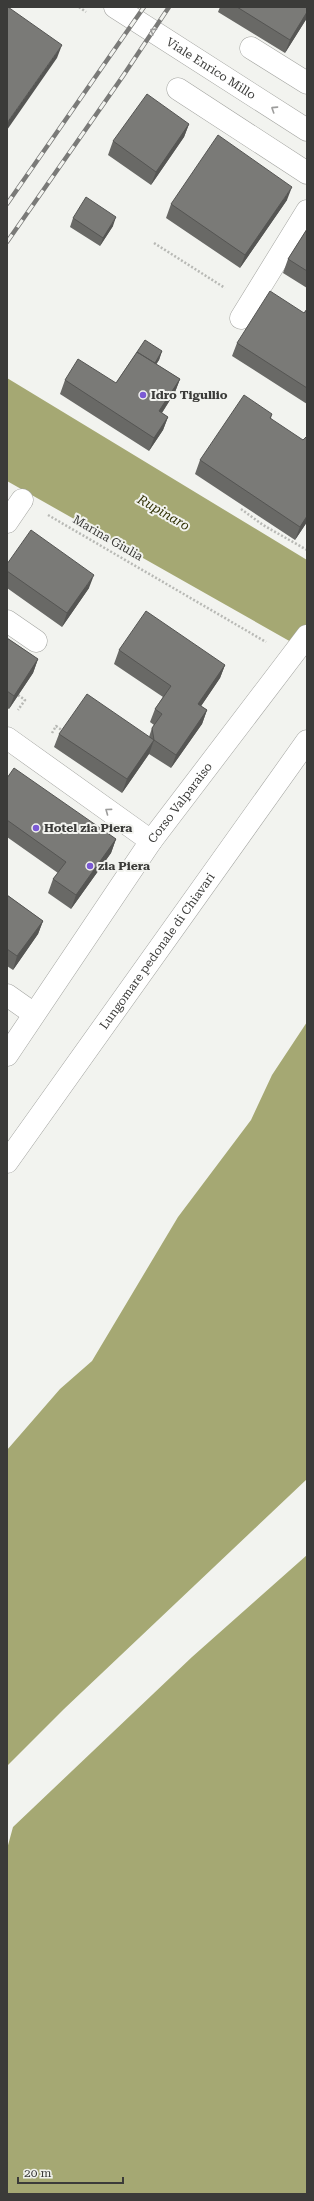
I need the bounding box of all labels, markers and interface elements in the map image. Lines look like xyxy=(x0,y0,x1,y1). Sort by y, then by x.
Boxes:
one-way arrow xyxy=(150,28,157,36)
street label: Viale Enrico Millo xyxy=(164,35,258,102)
one-way arrow xyxy=(271,106,278,114)
place label: Idro Tigullio xyxy=(151,388,228,402)
marker: Idro Tigullio xyxy=(138,390,148,400)
water label: Rupinaro xyxy=(134,491,192,533)
street label: Marina Giulia xyxy=(71,512,146,564)
street label: Corso Valparaiso xyxy=(145,760,215,846)
one-way arrow xyxy=(105,808,112,815)
place label: Hotel zia Piera xyxy=(44,821,132,835)
marker: Hotel zia Piera xyxy=(31,823,41,833)
place label: zia Piera xyxy=(98,859,150,873)
marker: zia Piera xyxy=(85,861,95,871)
street label: Lungomare pedonale di Chiavari xyxy=(97,870,218,1032)
scale bar xyxy=(18,2159,123,2185)
text: 20 m xyxy=(24,2166,51,2180)

